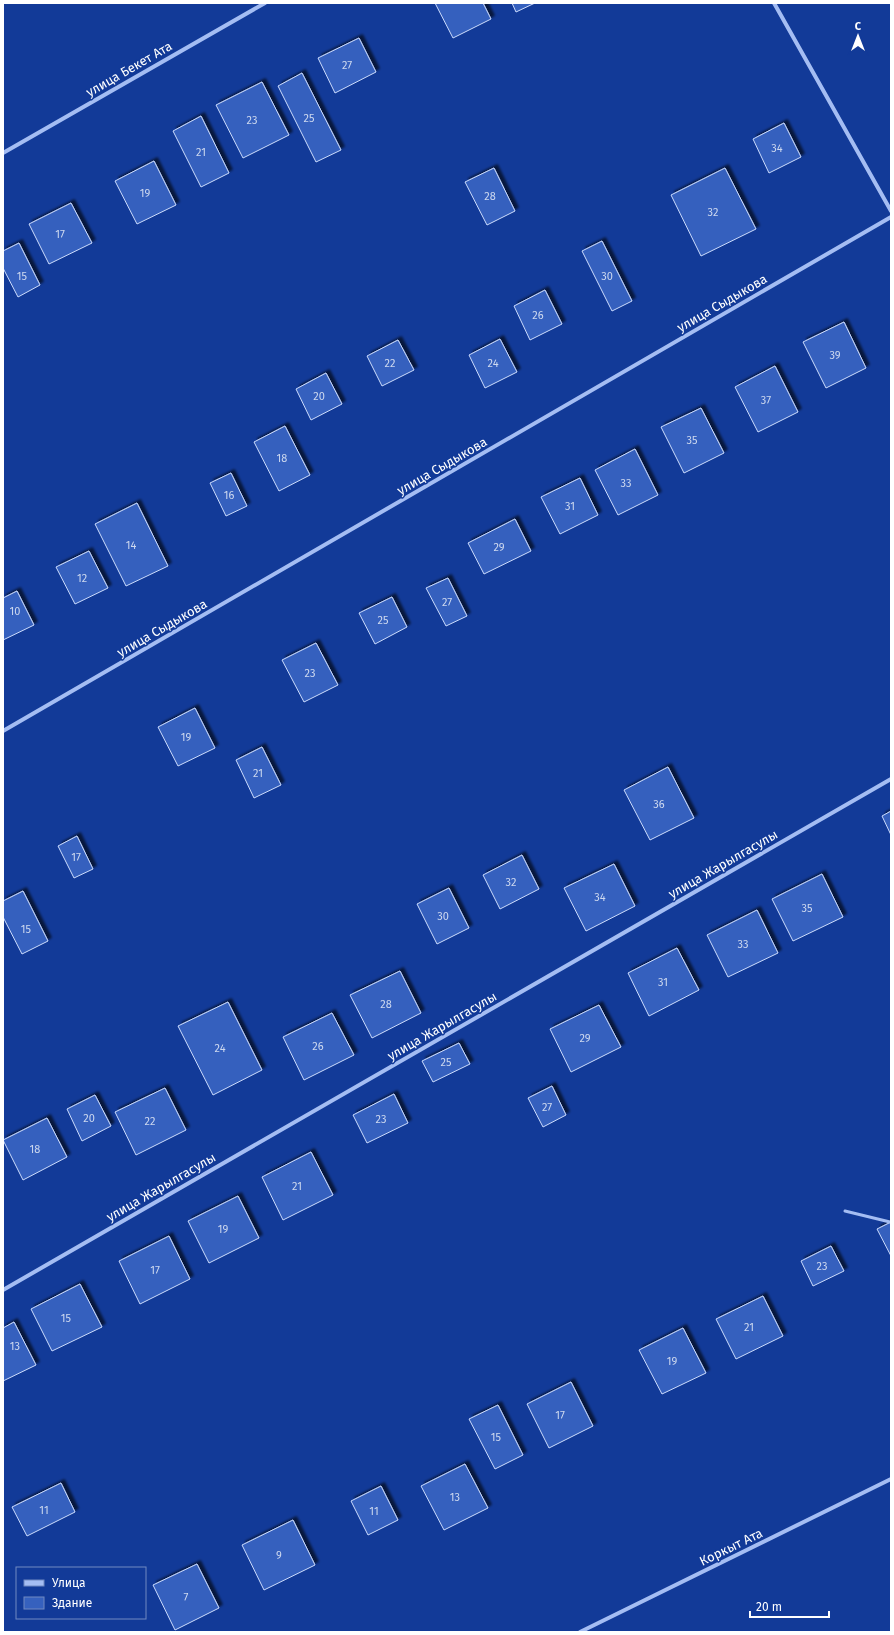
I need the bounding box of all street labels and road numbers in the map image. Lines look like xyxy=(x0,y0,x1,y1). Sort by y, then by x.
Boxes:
street label: улица Бекет Ата xyxy=(83,38,175,100)
street label: улица Сыдыкова xyxy=(674,271,770,335)
street label: улица Сыдыкова xyxy=(394,434,490,498)
street label: улица Сыдыкова xyxy=(114,596,210,660)
street label: улица Жарылгасулы xyxy=(666,827,780,901)
street label: улица Жарылгасулы xyxy=(385,989,499,1063)
street label: улица Жарылгасулы xyxy=(104,1150,218,1224)
street label: Коркыт Ата xyxy=(697,1525,765,1569)

